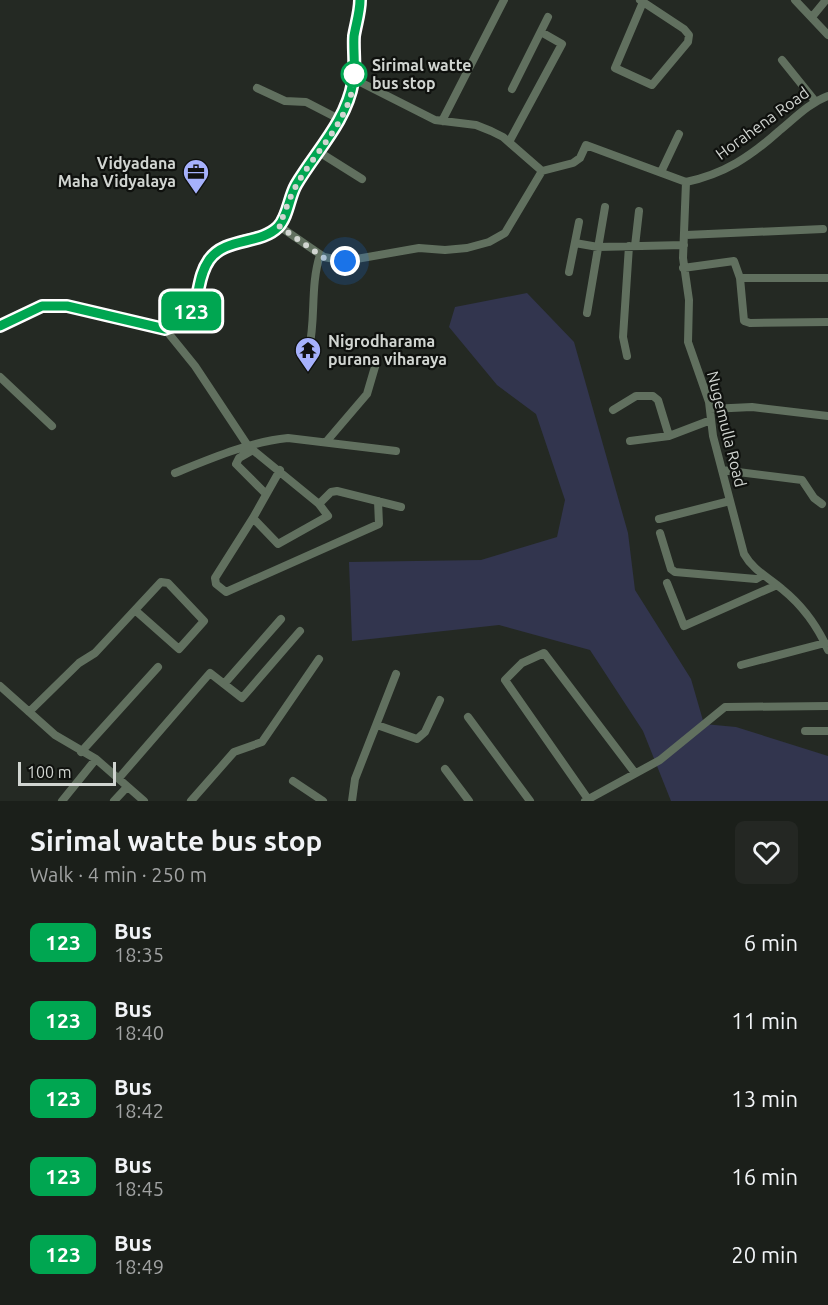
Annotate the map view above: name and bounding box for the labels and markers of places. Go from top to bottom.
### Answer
place label: Sirimal watte bus stop [372,56,472,92]
marker: Sirimal watte bus stop [341,61,367,87]
place label: Vidyadana Maha Vidyalaya [58,154,176,190]
office icon: Vidyadana Maha Vidyalaya [181,157,211,195]
place label: Nigrodharama purana viharaya [328,332,447,368]
temple icon: Nigrodharama purana viharaya [293,335,323,373]

